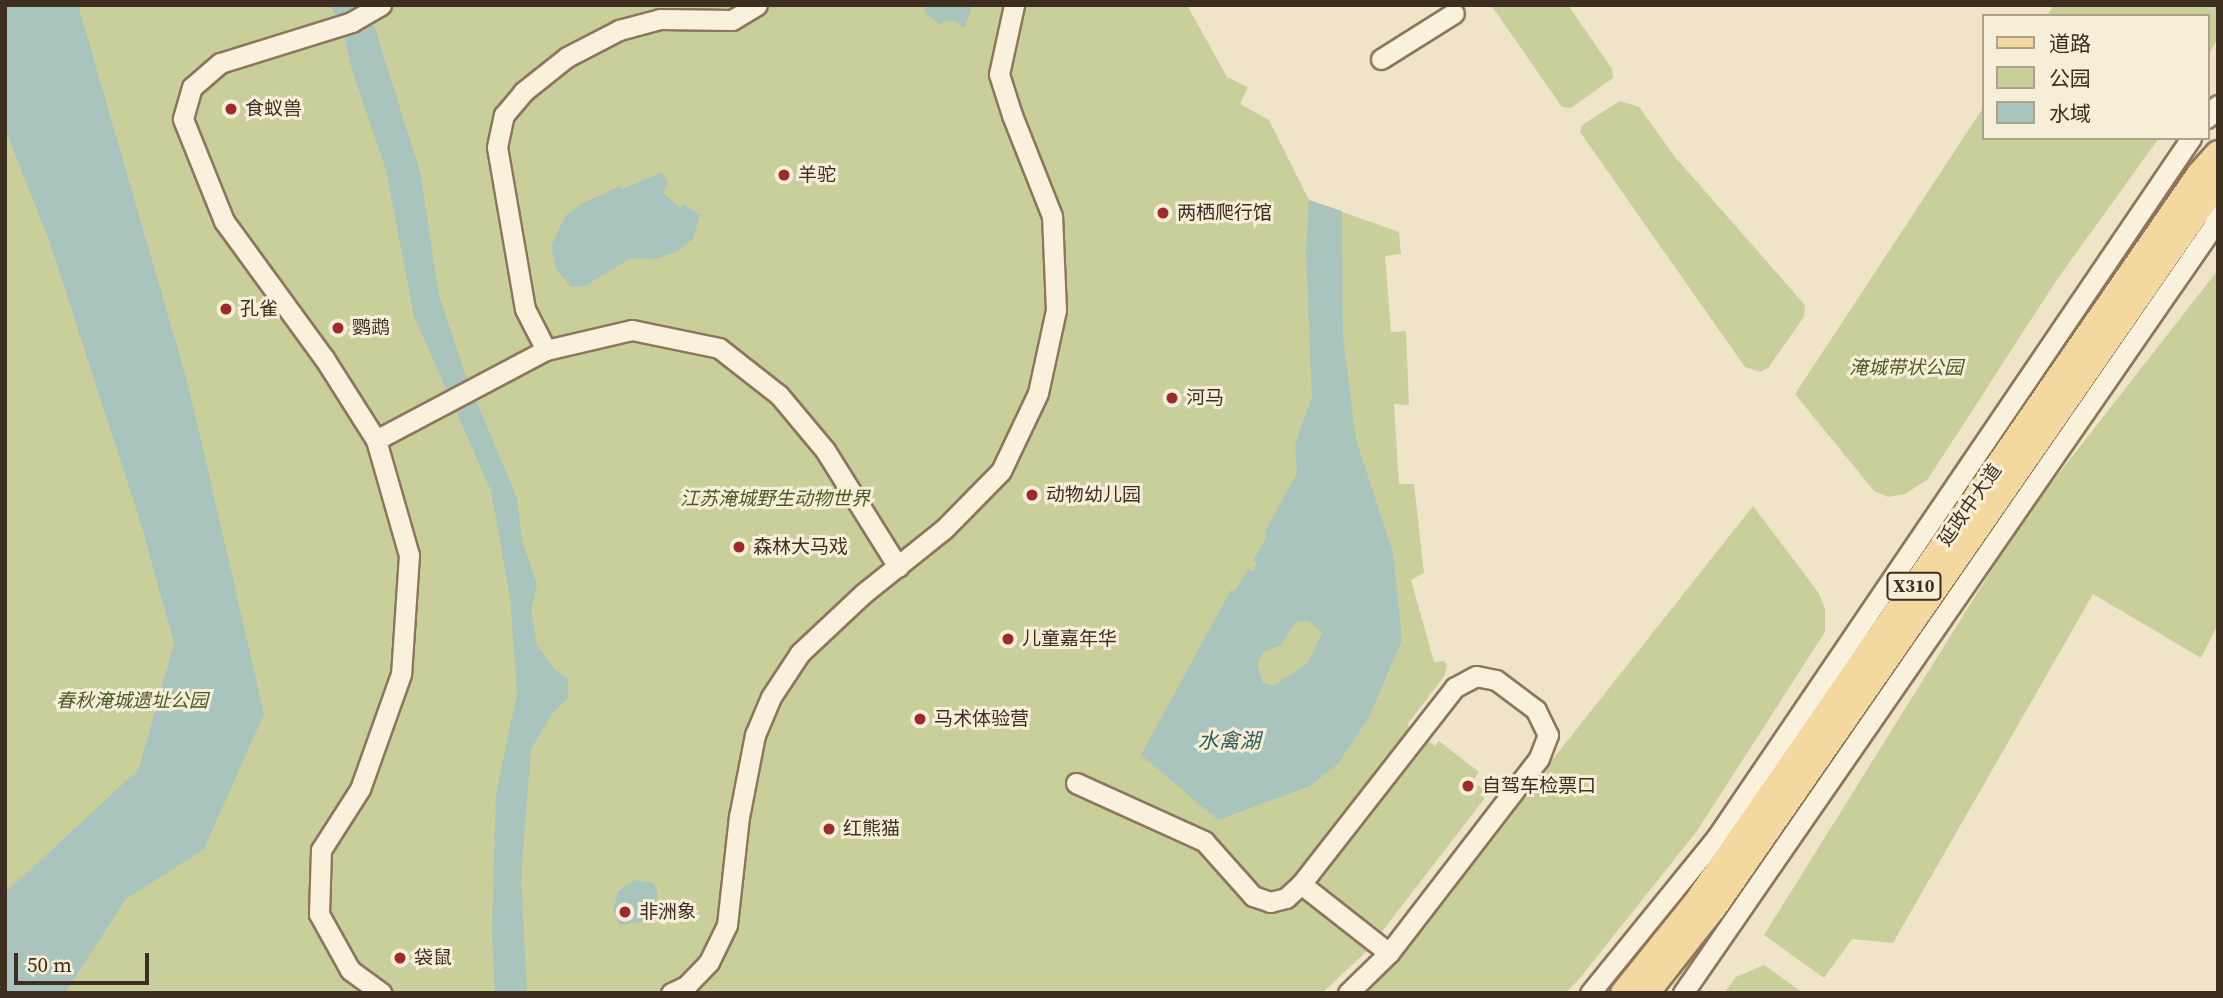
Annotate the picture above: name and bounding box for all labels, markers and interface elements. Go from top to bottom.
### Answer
legend [1982,14,2209,140]
text: 道路 [2049,29,2091,58]
text: 公园 [2049,64,2091,93]
place label: 食蚁兽 [245,98,302,120]
text: 水域 [2049,99,2091,128]
marker: 食蚁兽 [223,101,239,117]
place label: 羊驼 [798,164,836,186]
marker: 羊驼 [776,167,792,183]
place label: 两栖爬行馆 [1177,202,1272,224]
marker: 两栖爬行馆 [1155,205,1171,221]
place label: 孔雀 [240,298,278,320]
marker: 孔雀 [218,301,234,317]
place label: 鹦鹉 [352,317,390,339]
marker: 鹦鹉 [330,320,346,336]
park label: 淹城带状公园 [1849,357,1963,379]
place label: 河马 [1186,387,1224,409]
marker: 河马 [1164,390,1180,406]
street label: 延政中大道 [1933,460,2007,550]
place label: 动物幼儿园 [1046,484,1141,506]
marker: 动物幼儿园 [1024,487,1040,503]
park label: 江苏淹城野生动物世界 [680,488,870,510]
place label: 森林大马戏 [753,536,848,558]
marker: 森林大马戏 [731,539,747,555]
road number: X310 [1886,572,1942,600]
place label: 儿童嘉年华 [1022,628,1117,650]
marker: 儿童嘉年华 [1000,631,1016,647]
park label: 春秋淹城遗址公园 [56,690,208,712]
place label: 马术体验营 [934,708,1029,730]
marker: 马术体验营 [912,711,928,727]
water label: 水禽湖 [1198,728,1260,754]
place label: 自驾车检票口 [1482,775,1596,797]
marker: 自驾车检票口 [1460,778,1476,794]
place label: 红熊猫 [843,818,900,840]
marker: 红熊猫 [821,821,837,837]
place label: 非洲象 [639,901,696,923]
marker: 非洲象 [617,904,633,920]
scale bar [18,939,152,983]
place label: 袋鼠 [414,947,452,969]
text: 50 m [27,950,72,979]
marker: 袋鼠 [392,950,408,966]

